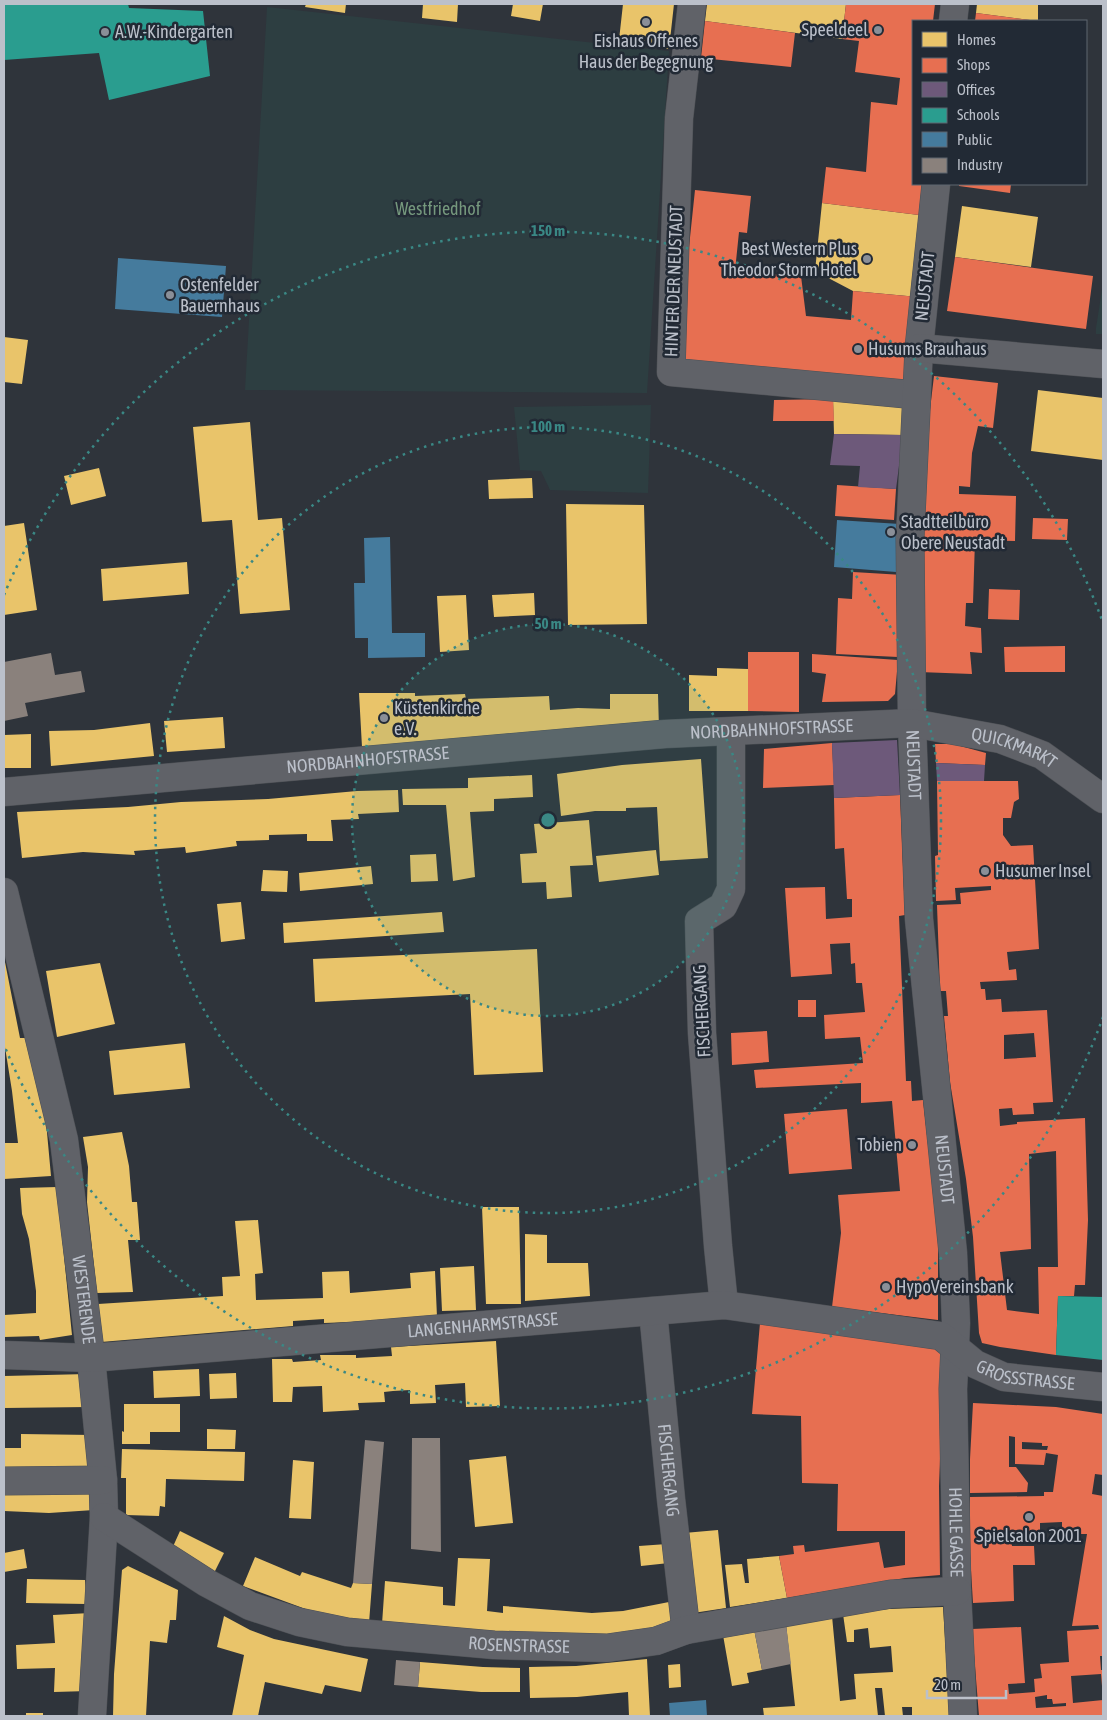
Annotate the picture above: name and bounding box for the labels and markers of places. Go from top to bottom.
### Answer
marker: Eishaus Offenes Haus der Begegnung [640,16,652,28]
place label: Speeldeel [802,19,868,40]
place label: A.W.-Kindergarten [115,21,233,42]
marker: Speeldeel [872,24,884,36]
marker: A.W.-Kindergarten [99,26,111,38]
place label: Eishaus Offenes Haus der Begegnung [579,30,714,72]
place label: Best Western Plus Theodor Storm Hotel [721,238,857,280]
marker: Best Western Plus Theodor Storm Hotel [861,253,873,265]
place label: Ostenfelder Bauernhaus [180,274,260,316]
marker: Ostenfelder Bauernhaus [164,289,176,301]
place label: Husums Brauhaus [868,338,987,359]
marker: Husums Brauhaus [852,343,864,355]
place label: Stadtteilbüro Obere Neustadt [901,511,1005,553]
marker: Stadtteilbüro Obere Neustadt [885,526,897,538]
place label: Küstenkirche e.V. [394,697,480,739]
marker: Küstenkirche e.V. [378,712,390,724]
centre of rings [539,811,557,829]
place label: Husumer Insel [995,860,1091,881]
marker: Husumer Insel [979,865,991,877]
place label: Tobien [857,1134,902,1155]
marker: Tobien [906,1139,918,1151]
place label: HypoVereinsbank [896,1276,1014,1297]
marker: HypoVereinsbank [880,1281,892,1293]
marker: Spielsalon 2001 [1023,1511,1035,1523]
place label: Spielsalon 2001 [976,1525,1082,1546]

